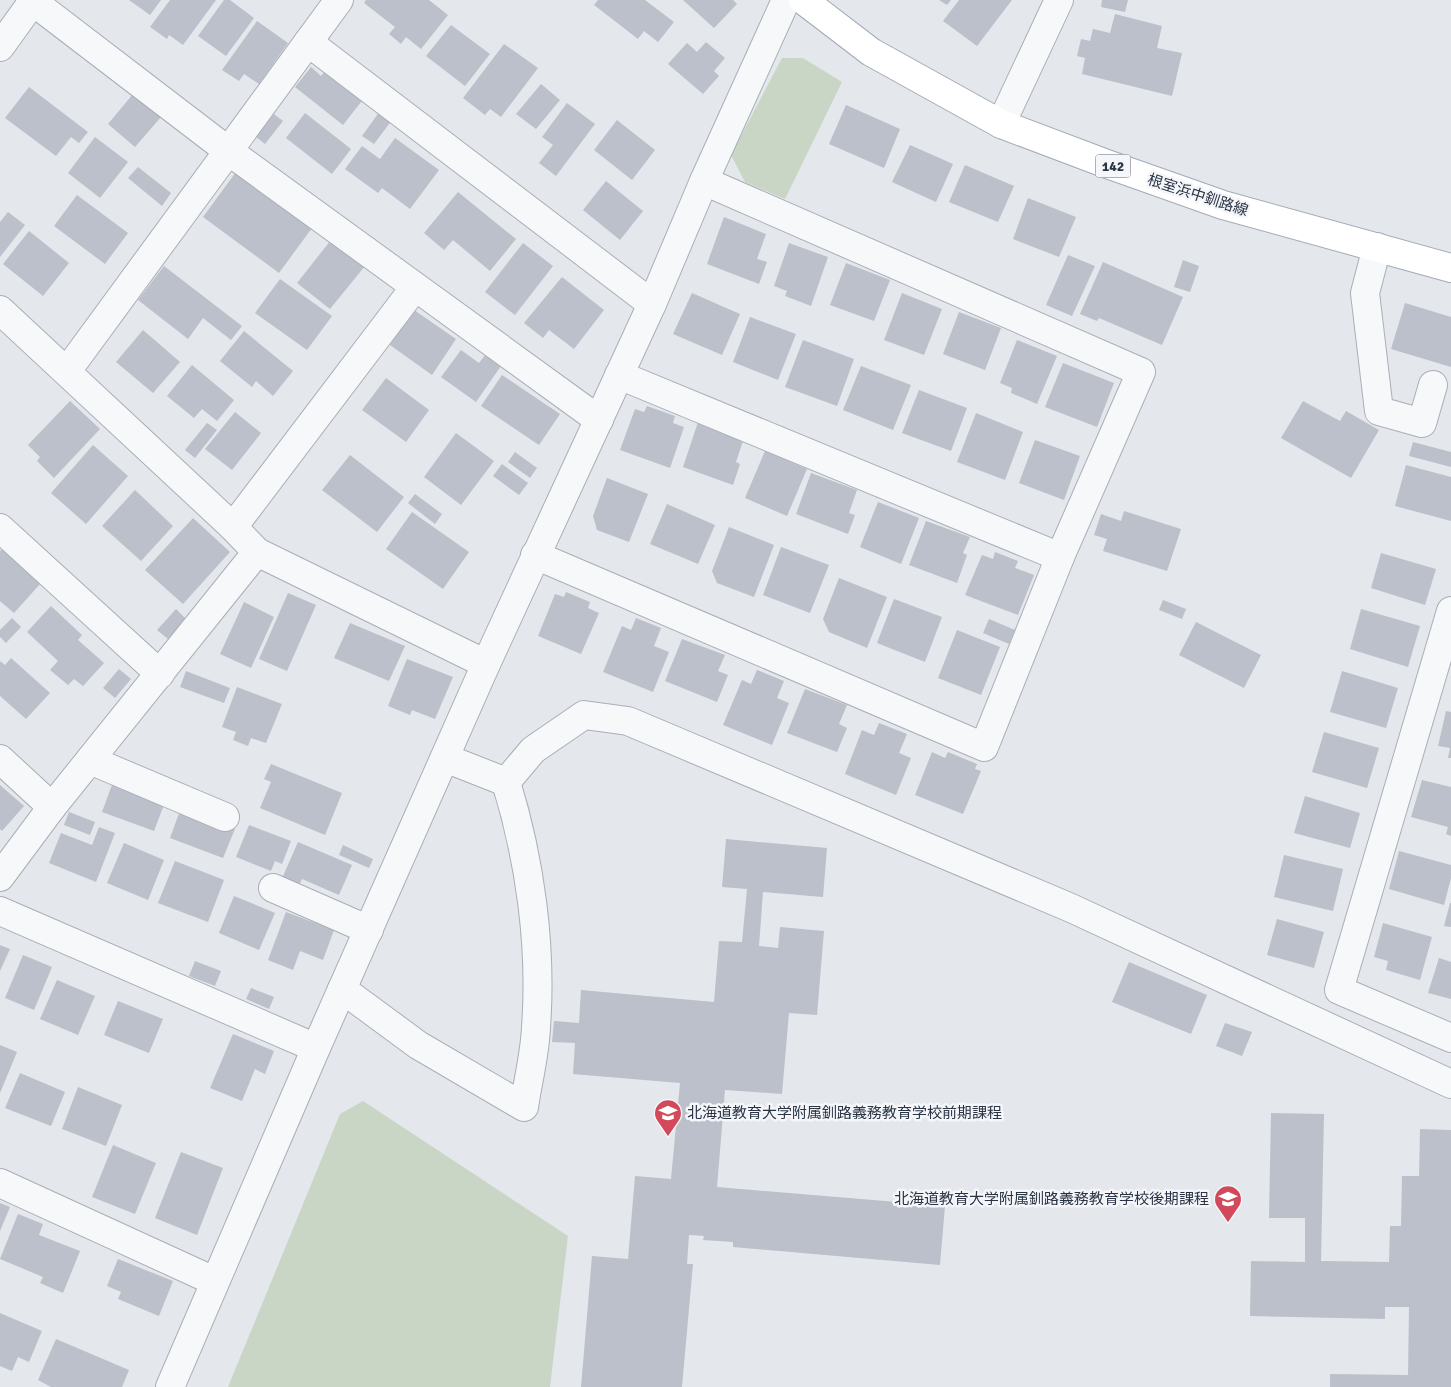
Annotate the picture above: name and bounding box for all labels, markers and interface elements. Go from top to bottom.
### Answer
road number: 142 [1096,154,1130,178]
street label: 根室浜中釧路線 [1145,170,1251,220]
school or university icon: 北海道教育大学附属釧路義務教育学校前期課程 [653,1098,683,1137]
place label: 北海道教育大学附属釧路義務教育学校前期課程 [687,1104,1002,1122]
school or university icon: 北海道教育大学附属釧路義務教育学校後期課程 [1213,1184,1243,1223]
place label: 北海道教育大学附属釧路義務教育学校後期課程 [894,1190,1209,1208]

